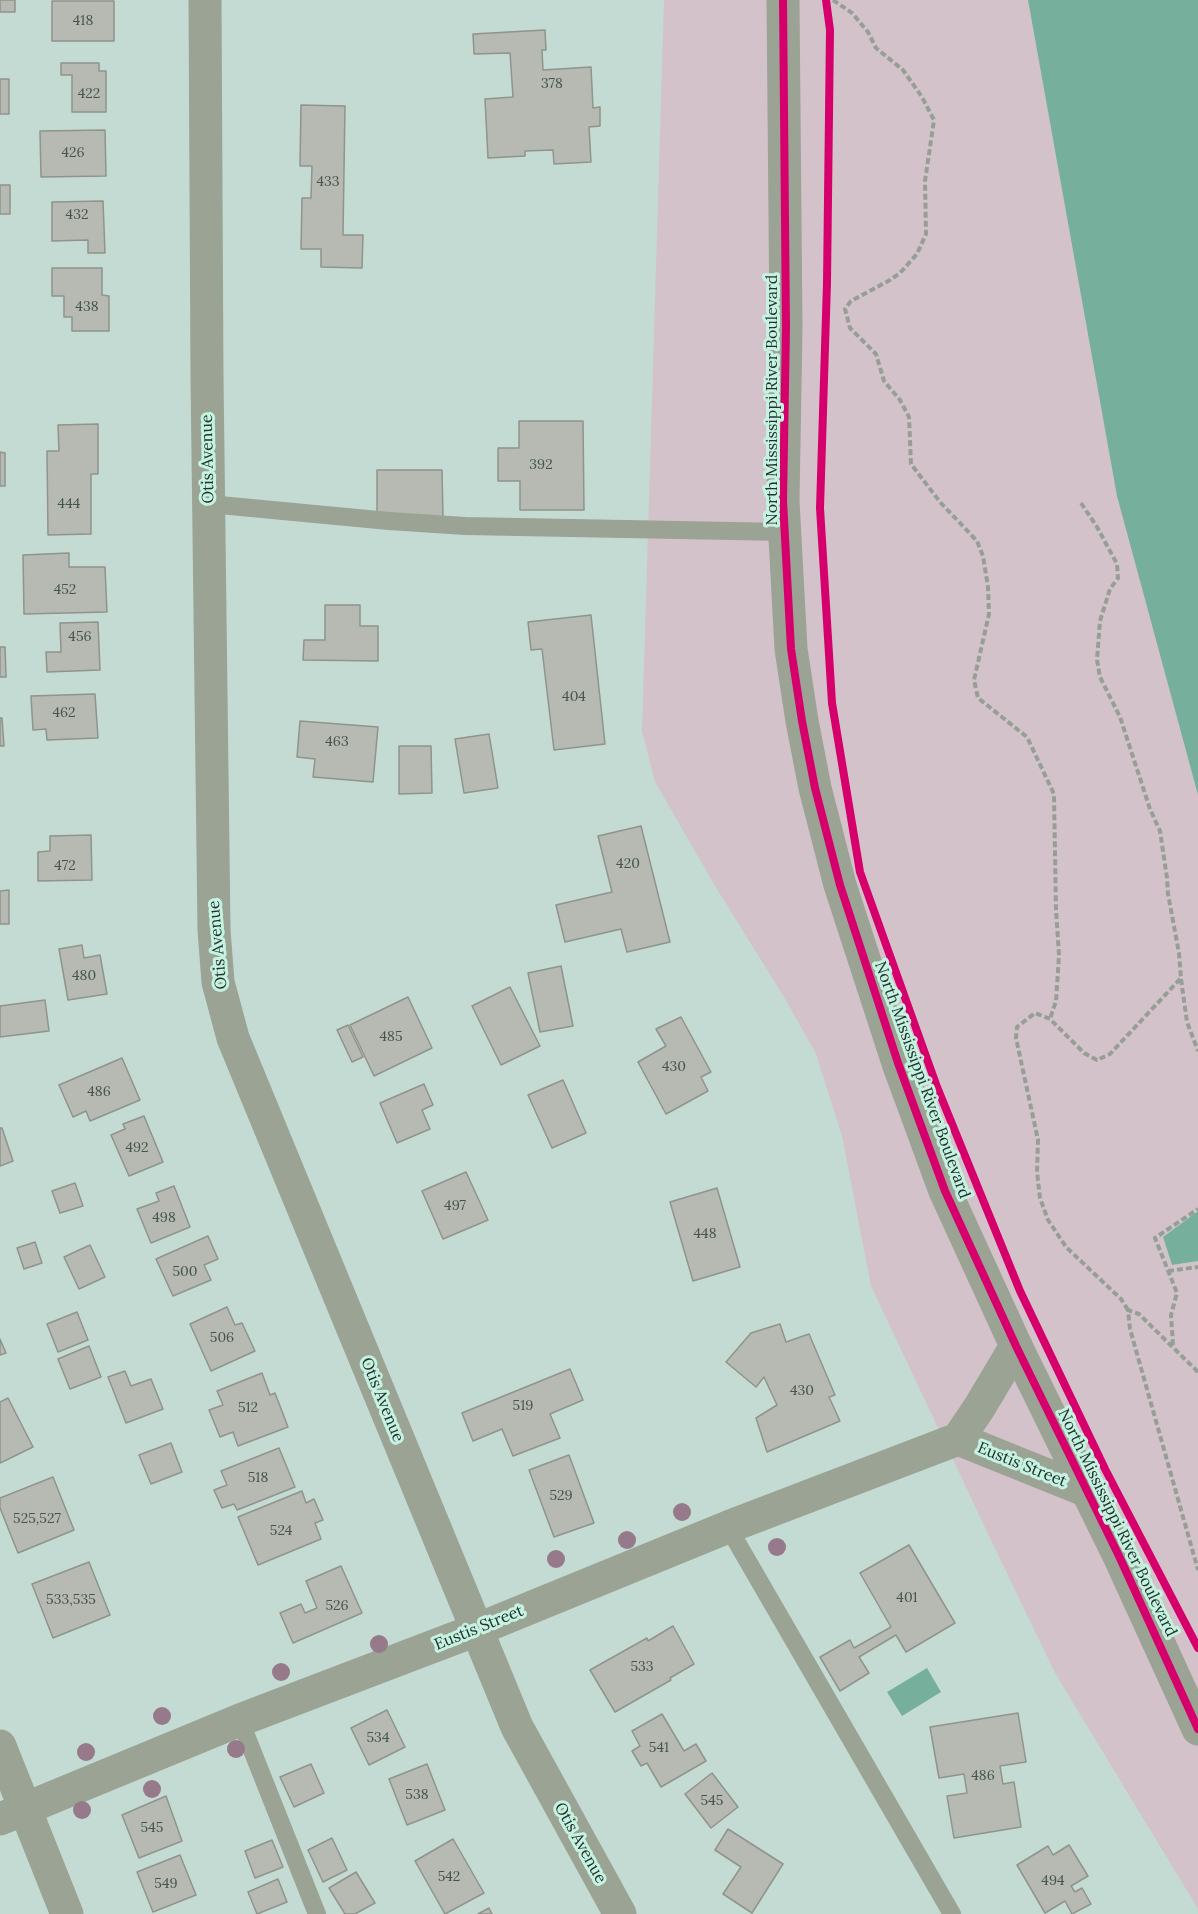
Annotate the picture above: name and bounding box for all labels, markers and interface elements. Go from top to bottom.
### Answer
house number: 418 [73,13,93,29]
house number: 378 [541,76,563,92]
house number: 422 [78,86,100,102]
house number: 426 [61,145,85,161]
house number: 433 [316,174,340,190]
house number: 432 [66,207,88,223]
street label: North Mississippi River Boulevard [762,275,782,525]
house number: 438 [75,299,99,315]
street label: Otis Avenue [198,414,218,504]
house number: 392 [529,457,553,473]
house number: 444 [58,496,80,512]
house number: 452 [54,582,76,598]
house number: 456 [68,629,92,645]
house number: 404 [562,689,586,705]
house number: 462 [52,705,76,721]
house number: 463 [325,734,349,750]
house number: 420 [616,856,640,872]
house number: 472 [54,858,76,874]
street label: Otis Avenue [205,900,231,990]
street label: North Mississippi River Boulevard [870,959,974,1201]
house number: 480 [72,968,96,984]
house number: 485 [379,1029,403,1045]
house number: 430 [662,1059,686,1075]
house number: 486 [87,1084,111,1100]
house number: 492 [125,1140,149,1156]
house number: 497 [444,1198,466,1214]
house number: 498 [152,1210,176,1226]
house number: 448 [693,1226,717,1242]
house number: 500 [172,1264,198,1280]
house number: 506 [210,1330,234,1346]
street label: Otis Avenue [356,1355,408,1445]
house number: 430 [790,1383,814,1399]
house number: 519 [513,1398,533,1414]
house number: 512 [238,1400,258,1416]
street label: North Mississippi River Boulevard [1053,1406,1181,1640]
street label: Eustis Street [975,1438,1069,1492]
house number: 518 [248,1470,268,1486]
house number: 529 [549,1488,573,1504]
house number: 525,527 [13,1511,61,1527]
house number: 524 [270,1523,292,1539]
house number: 401 [896,1590,918,1606]
house number: 533,535 [46,1592,96,1608]
house number: 526 [325,1598,349,1614]
street label: Eustis Street [432,1601,526,1655]
house number: 533 [630,1659,654,1675]
house number: 534 [366,1730,390,1746]
house number: 541 [649,1740,669,1756]
house number: 486 [971,1768,995,1784]
house number: 538 [405,1787,429,1803]
house number: 545 [701,1793,723,1809]
street label: Otis Avenue [550,1799,610,1887]
house number: 545 [141,1820,163,1836]
house number: 542 [438,1869,460,1885]
house number: 494 [1041,1873,1065,1889]
house number: 549 [154,1876,178,1892]

